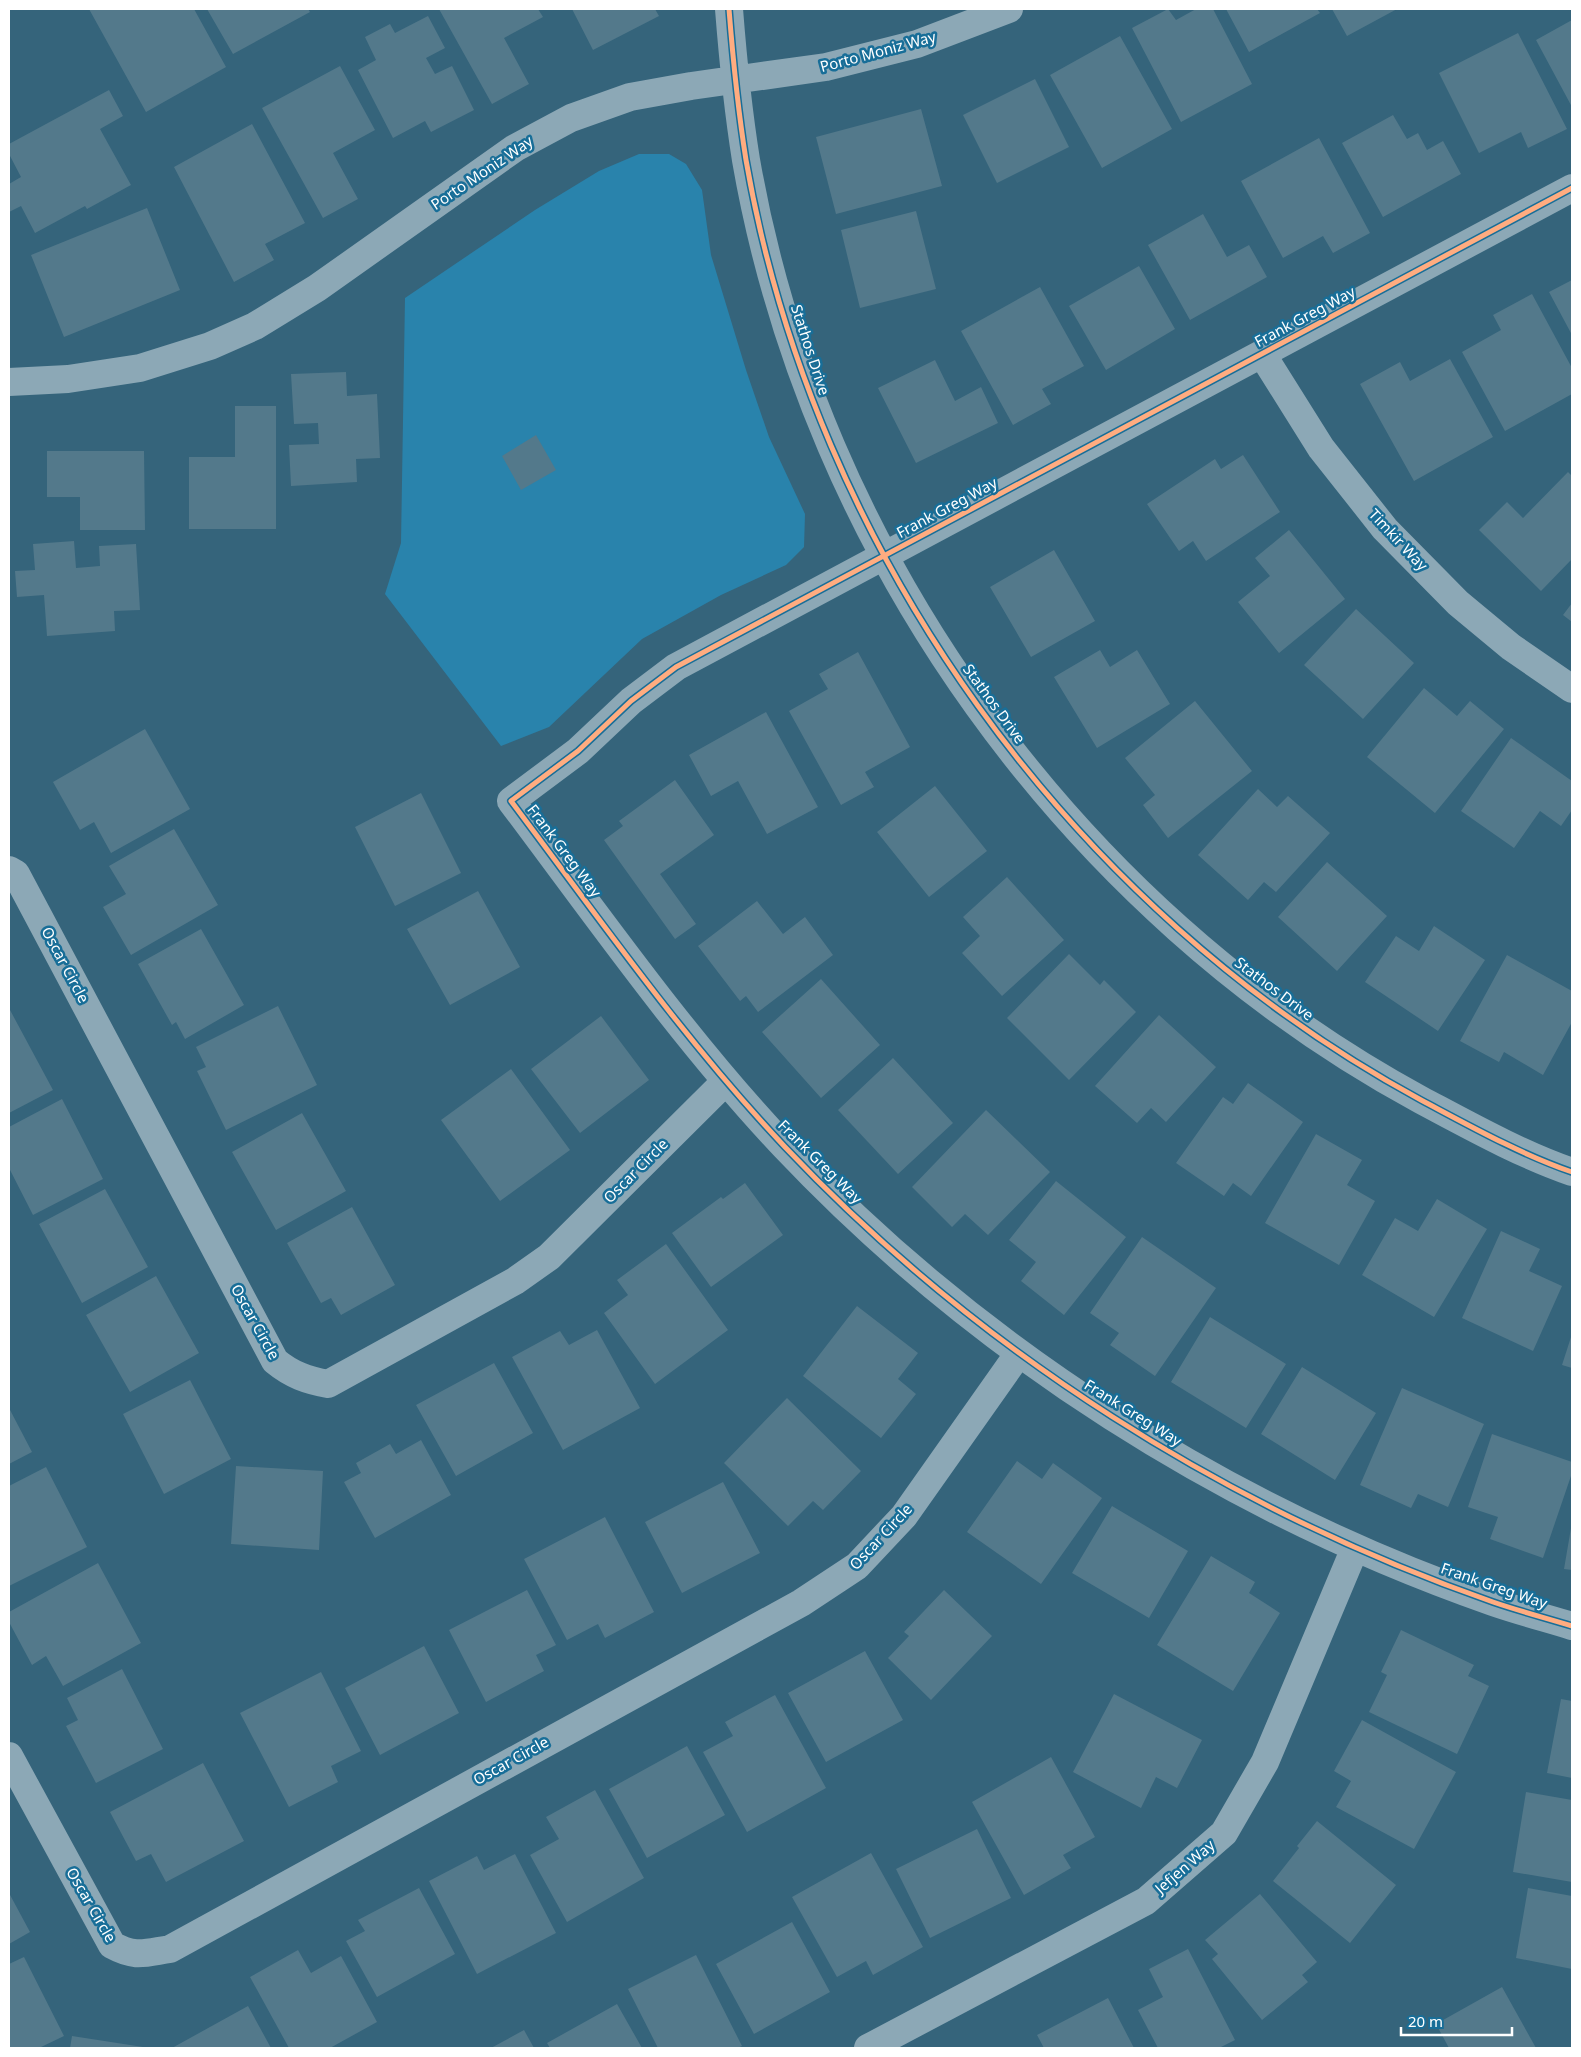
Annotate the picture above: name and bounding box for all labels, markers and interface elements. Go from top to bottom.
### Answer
street label: Porto Moniz Way [818,26,938,76]
street label: Porto Moniz Way [426,130,537,214]
street label: Frank Greg Way [1251,281,1359,351]
street label: Stathos Drive [787,302,835,397]
street label: Frank Greg Way [893,472,1001,542]
street label: Timkir Way [1365,504,1433,575]
street label: Stathos Drive [959,660,1031,747]
street label: Frank Greg Way [523,800,607,901]
street label: Oscar Circle [37,923,94,1006]
street label: Stathos Drive [1231,952,1318,1024]
street label: Frank Greg Way [774,1115,867,1208]
street label: Oscar Circle [599,1134,672,1207]
street label: Oscar Circle [227,1280,285,1363]
street label: Frank Greg Way [1081,1374,1186,1450]
street label: Oscar Circle [845,1499,916,1574]
street label: Frank Greg Way [1438,1557,1551,1613]
street label: Oscar Circle [469,1731,552,1789]
street label: Jefjen Way [1149,1835,1219,1899]
street label: Oscar Circle [62,1863,121,1946]
scale bar [1401,2004,1512,2036]
text: 20 m [1408,2011,1443,2031]

